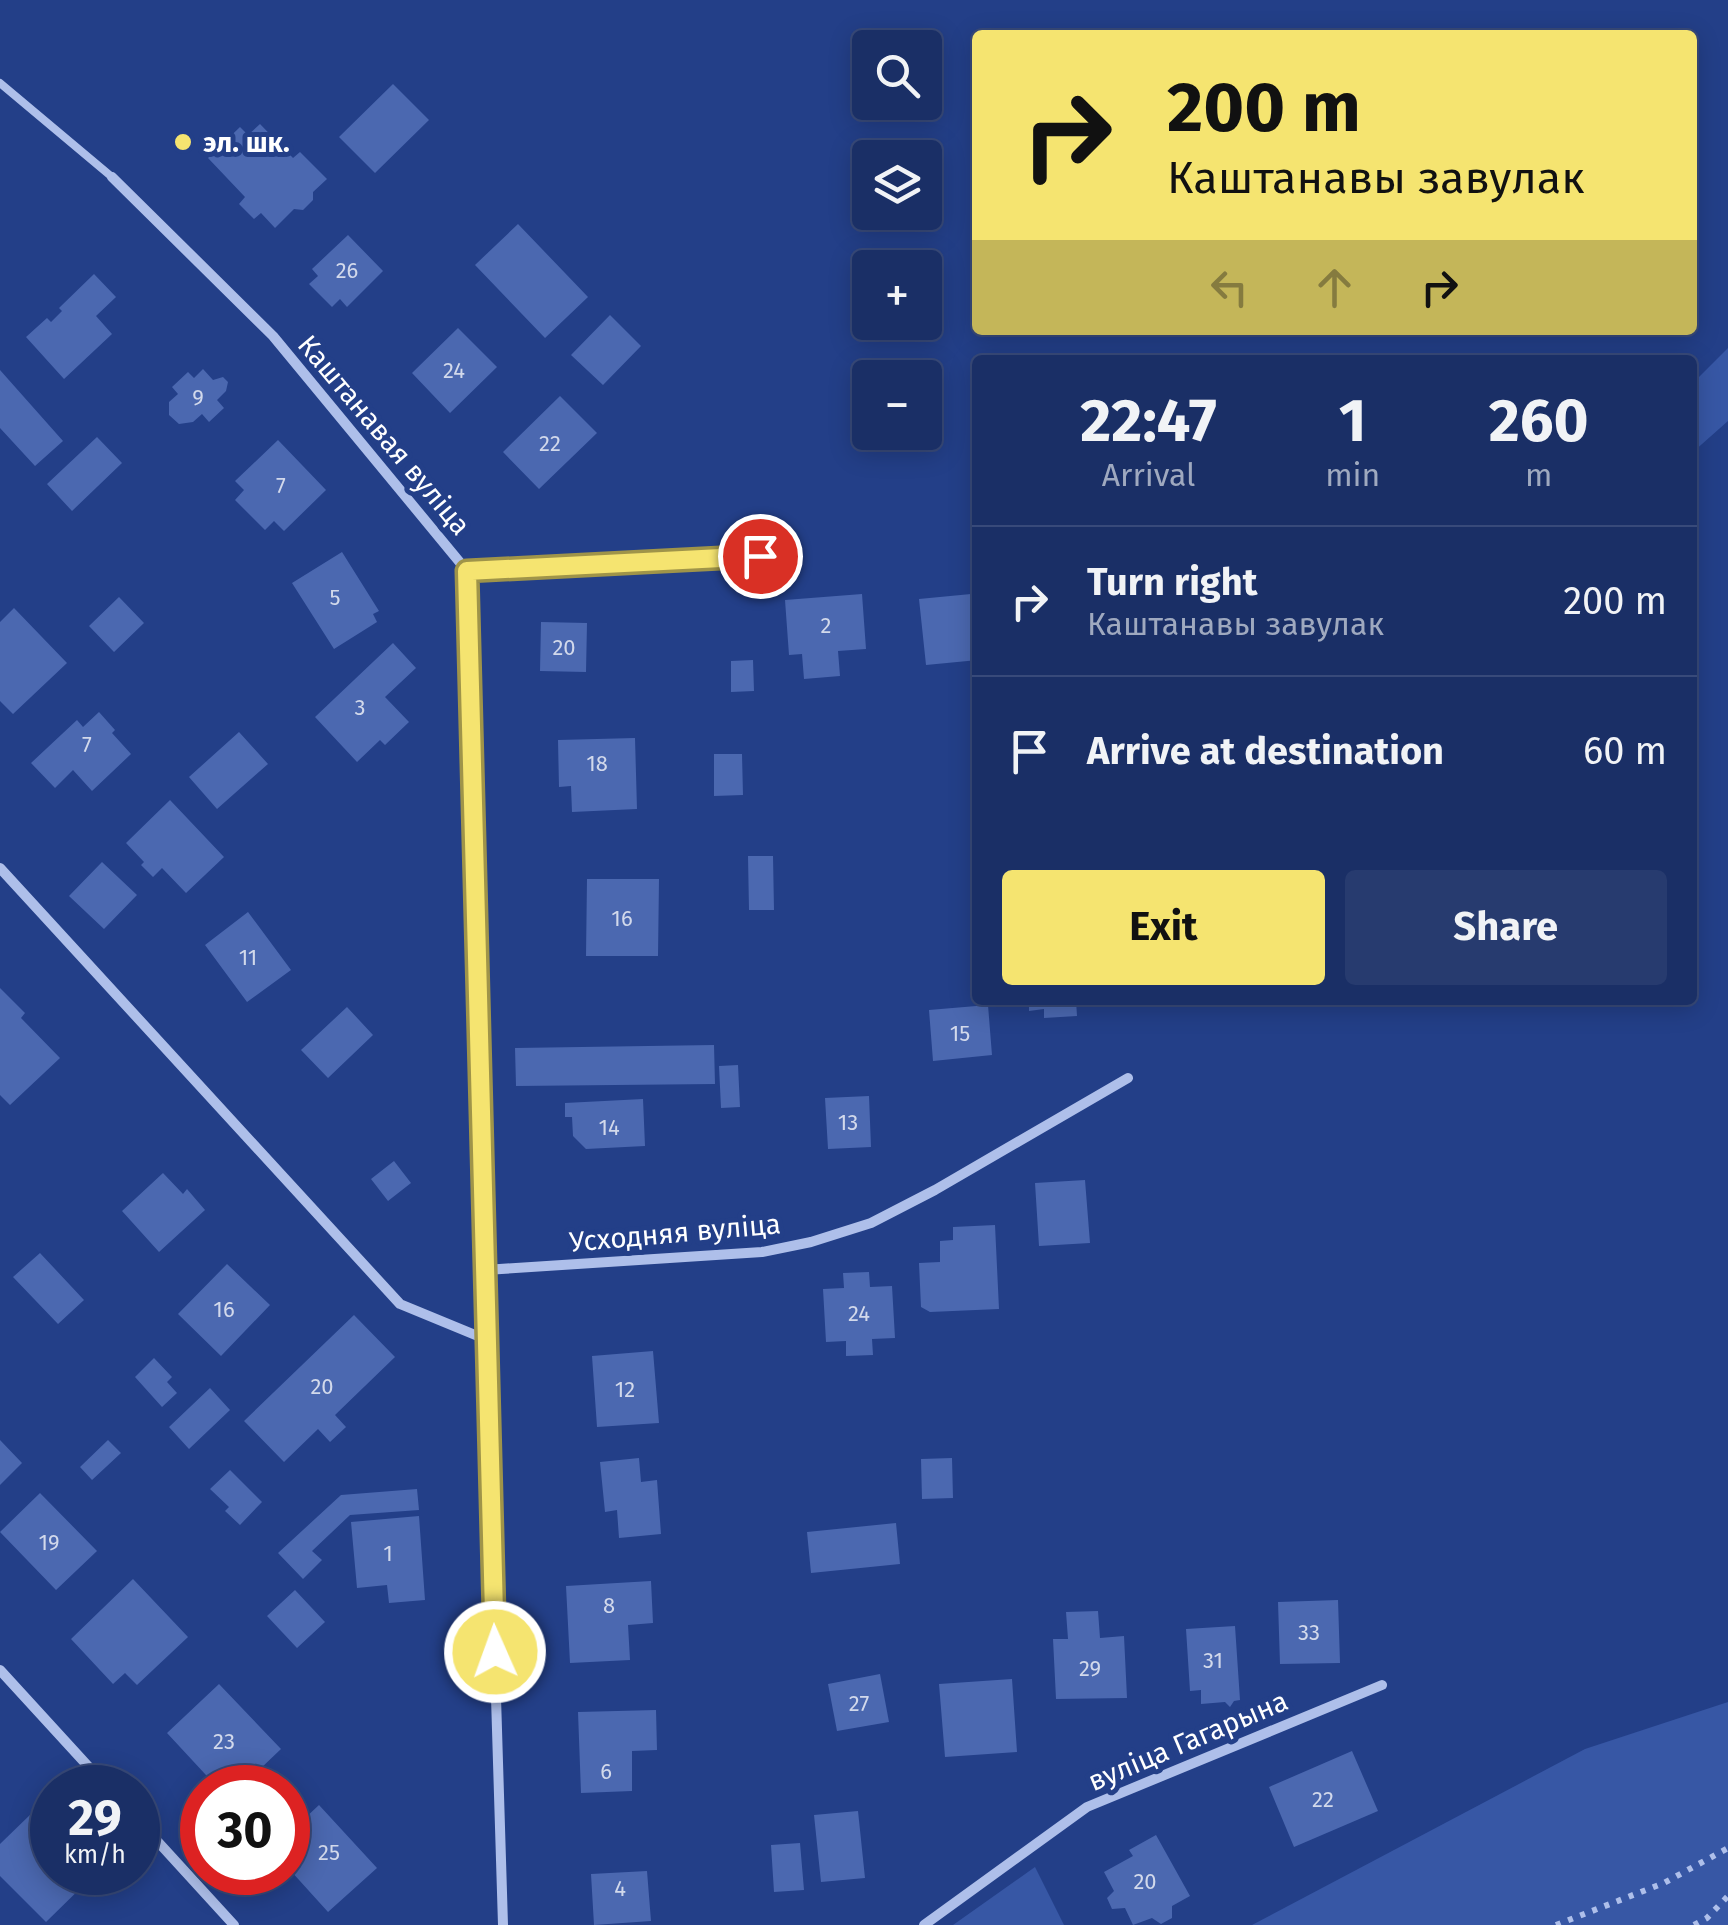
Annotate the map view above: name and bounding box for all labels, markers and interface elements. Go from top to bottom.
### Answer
map controls [852,30,942,450]
button: search [852,30,942,120]
text: 200 m [1167,66,1361,150]
icon: right [1002,70,1132,200]
place label: эл. шк. [203,126,290,159]
marker: эл. шк. [172,131,194,153]
button: layers [852,140,942,230]
text: Каштанавы завулак [1167,151,1585,205]
button: + [852,250,942,340]
house number: 26 [336,257,358,284]
icon: left [1202,260,1257,315]
icon: ahead [1307,260,1362,315]
icon: right [1412,260,1467,315]
street label: Каштанавая вуліца [291,328,477,542]
house number: 24 [443,357,465,384]
button: − [852,360,942,450]
house number: 9 [192,384,204,411]
text: 22:47 [1080,385,1217,457]
text: 1 [1339,385,1367,457]
text: 260 [1489,385,1589,457]
house number: 22 [539,430,561,457]
text: Arrival [1102,456,1195,494]
text: min [1325,456,1380,494]
text: m [1525,456,1552,494]
house number: 7 [276,472,286,499]
pin [718,514,803,599]
icon: arrive [733,529,788,584]
text: Turn right [1087,559,1257,605]
icon: right [1002,574,1057,629]
text: 200 m [1563,578,1667,624]
house number: 5 [329,584,341,611]
text: Каштанавы завулак [1087,605,1384,643]
house number: 2 [821,612,831,639]
house number: 20 [552,634,576,661]
house number: 3 [355,694,365,721]
icon: arrive [1002,724,1057,779]
text: Arrive at destination [1087,728,1444,774]
text: 60 m [1583,728,1667,774]
house number: 7 [82,731,92,758]
house number: 18 [586,750,608,777]
button: Exit [1002,870,1325,985]
button: Share [1345,870,1667,985]
house number: 16 [611,905,633,932]
house number: 11 [239,944,257,971]
house number: 15 [950,1020,970,1047]
house number: 13 [838,1109,858,1136]
house number: 14 [598,1114,620,1141]
street label: Усходняя вуліца [568,1207,782,1259]
house number: 16 [213,1296,235,1323]
house number: 24 [848,1300,870,1327]
house number: 20 [310,1373,334,1400]
house number: 12 [615,1376,635,1403]
house number: 19 [38,1529,60,1556]
house number: 1 [383,1540,393,1567]
house number: 8 [603,1592,615,1619]
position arrow [443,1600,547,1704]
house number: 33 [1298,1619,1320,1646]
house number: 31 [1203,1647,1223,1674]
house number: 29 [1079,1655,1101,1682]
street label: вуліца Гагарына [1083,1684,1293,1798]
house number: 27 [849,1690,869,1717]
house number: 23 [213,1728,235,1755]
house number: 6 [600,1758,612,1785]
speed limit sign: 30 [180,1765,310,1895]
house number: 22 [1312,1786,1334,1813]
text: 29 [68,1788,122,1848]
house number: 25 [318,1839,340,1866]
text: km/h [64,1840,126,1870]
house number: 20 [1133,1868,1157,1895]
house number: 4 [614,1875,626,1902]

